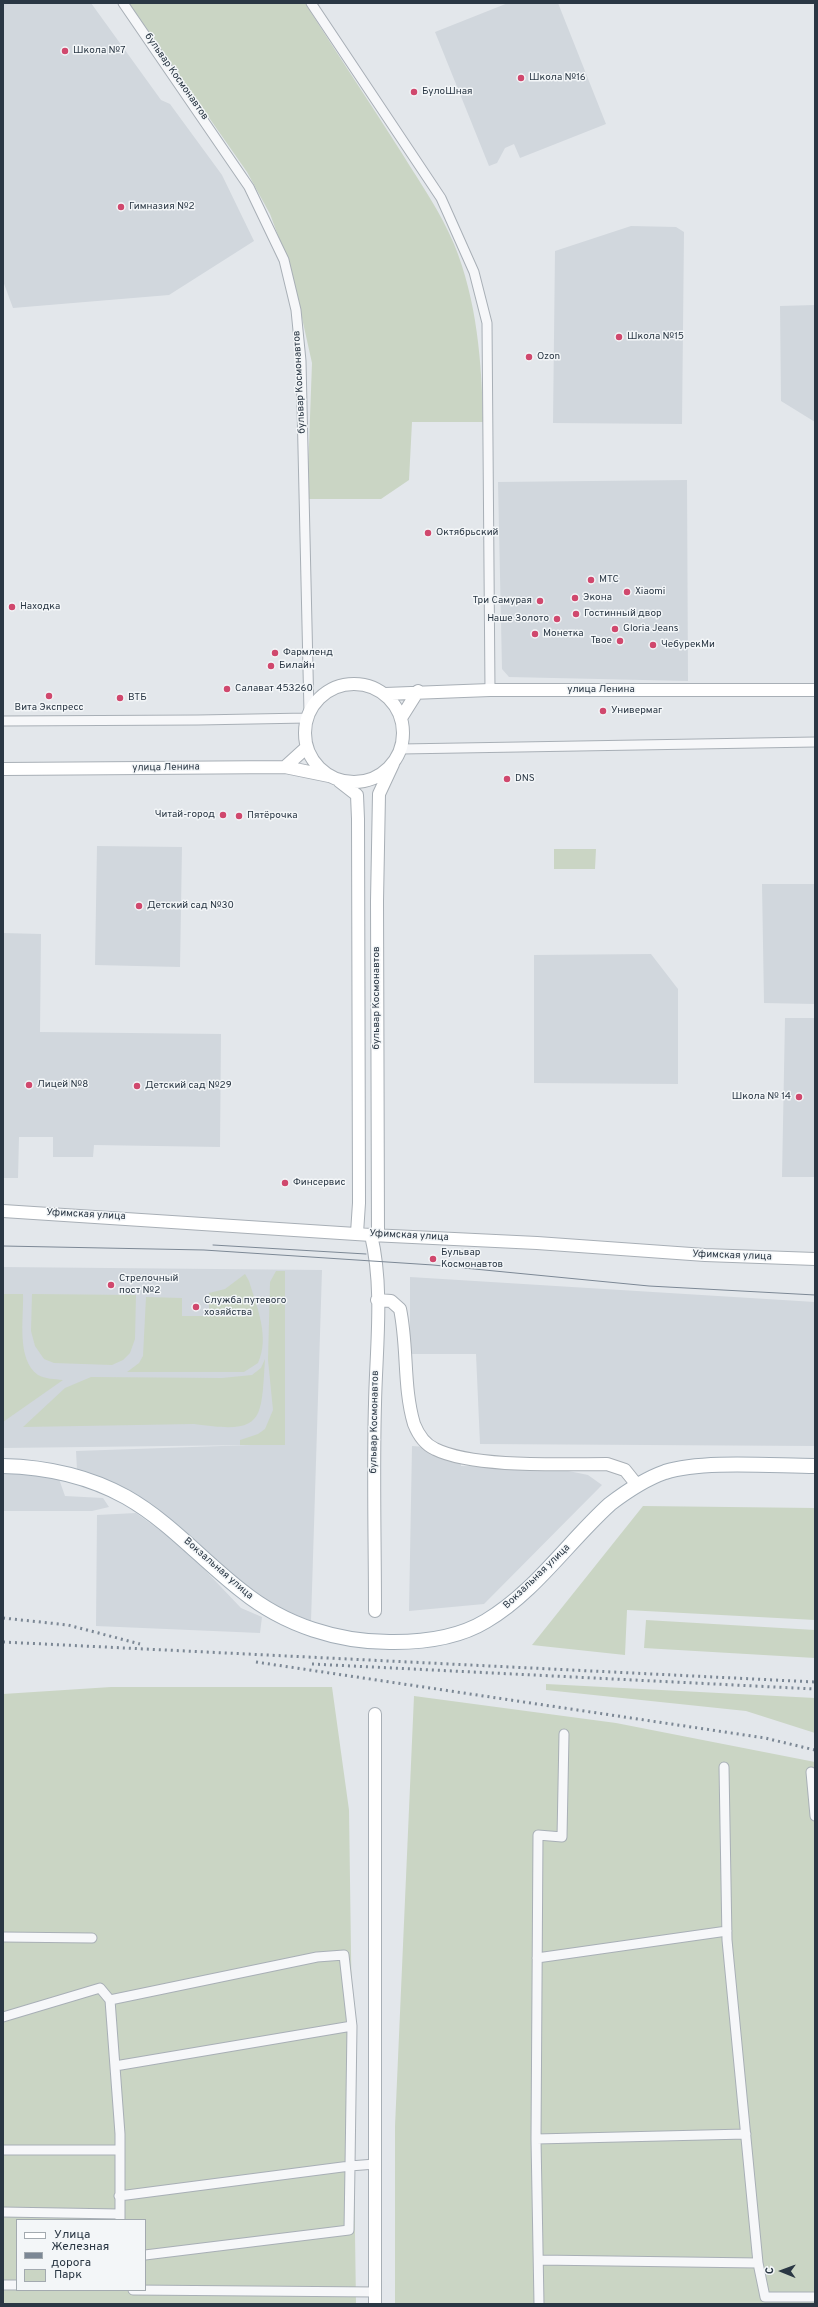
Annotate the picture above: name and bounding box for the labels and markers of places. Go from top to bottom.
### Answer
place label: Школа №7 [73,45,125,57]
marker: Школа №7 [60,46,70,56]
place label: Школа №16 [529,72,586,84]
marker: Школа №16 [516,73,526,83]
place label: БулоШная [422,86,473,98]
marker: БулоШная [409,87,419,97]
place label: Гимназия №2 [129,201,195,213]
marker: Гимназия №2 [116,202,126,212]
place label: Школа №15 [627,331,684,343]
marker: Школа №15 [614,332,624,342]
place label: Ozon [537,351,560,363]
marker: Ozon [524,352,534,362]
place label: Октябрьский [436,527,498,539]
marker: Октябрьский [423,528,433,538]
place label: МТС [599,574,619,586]
marker: МТС [586,575,596,585]
place label: Xiaomi [635,586,665,598]
marker: Xiaomi [622,587,632,597]
place label: Экона [583,592,612,604]
marker: Экона [570,593,580,603]
place label: Три Самурая [473,595,532,607]
marker: Три Самурая [535,596,545,606]
place label: Находка [20,601,60,613]
marker: Находка [7,602,17,612]
place label: Гостинный двор [584,608,662,620]
marker: Гостинный двор [571,609,581,619]
place label: Наше Золото [487,613,549,625]
marker: Наше Золото [552,614,562,624]
place label: Gloria Jeans [623,623,679,635]
marker: Gloria Jeans [610,624,620,634]
place label: Монетка [543,628,584,640]
marker: Монетка [530,629,540,639]
place label: Твое [590,635,612,647]
marker: Твое [615,636,625,646]
place label: ЧебурекМи [661,639,715,651]
marker: ЧебурекМи [648,640,658,650]
place label: Фармленд [283,647,333,659]
marker: Фармленд [270,648,280,658]
place label: Билайн [279,660,315,672]
marker: Билайн [266,661,276,671]
place label: Салават 453260 [235,683,313,695]
marker: Салават 453260 [222,684,232,694]
marker: Вита Экспресс [44,691,54,701]
place label: ВТБ [128,692,147,704]
marker: ВТБ [115,693,125,703]
place label: Вита Экспресс [15,702,83,714]
place label: Универмаг [611,705,662,717]
marker: Универмаг [598,706,608,716]
place label: DNS [515,773,535,785]
marker: DNS [502,774,512,784]
place label: Читай-город [155,809,215,821]
marker: Читай-город [218,810,228,820]
place label: Пятёрочка [247,810,298,822]
marker: Пятёрочка [234,811,244,821]
place label: Детский сад №30 [147,900,234,912]
marker: Детский сад №30 [134,901,144,911]
place label: Лицей №8 [37,1079,88,1091]
marker: Лицей №8 [24,1080,34,1090]
place label: Детский сад №29 [145,1080,232,1092]
marker: Детский сад №29 [132,1081,142,1091]
place label: Школа № 14 [732,1091,791,1103]
marker: Школа № 14 [794,1092,804,1102]
place label: Финсервис [293,1177,345,1189]
marker: Финсервис [280,1178,290,1188]
place label: Бульвар Космонавтов [441,1247,503,1270]
marker: Бульвар Космонавтов [428,1254,438,1264]
place label: Стрелочный пост №2 [119,1273,178,1296]
marker: Стрелочный пост №2 [106,1280,116,1290]
place label: Служба путевого хозяйства [204,1295,286,1318]
marker: Служба путевого хозяйства [191,1302,201,1312]

